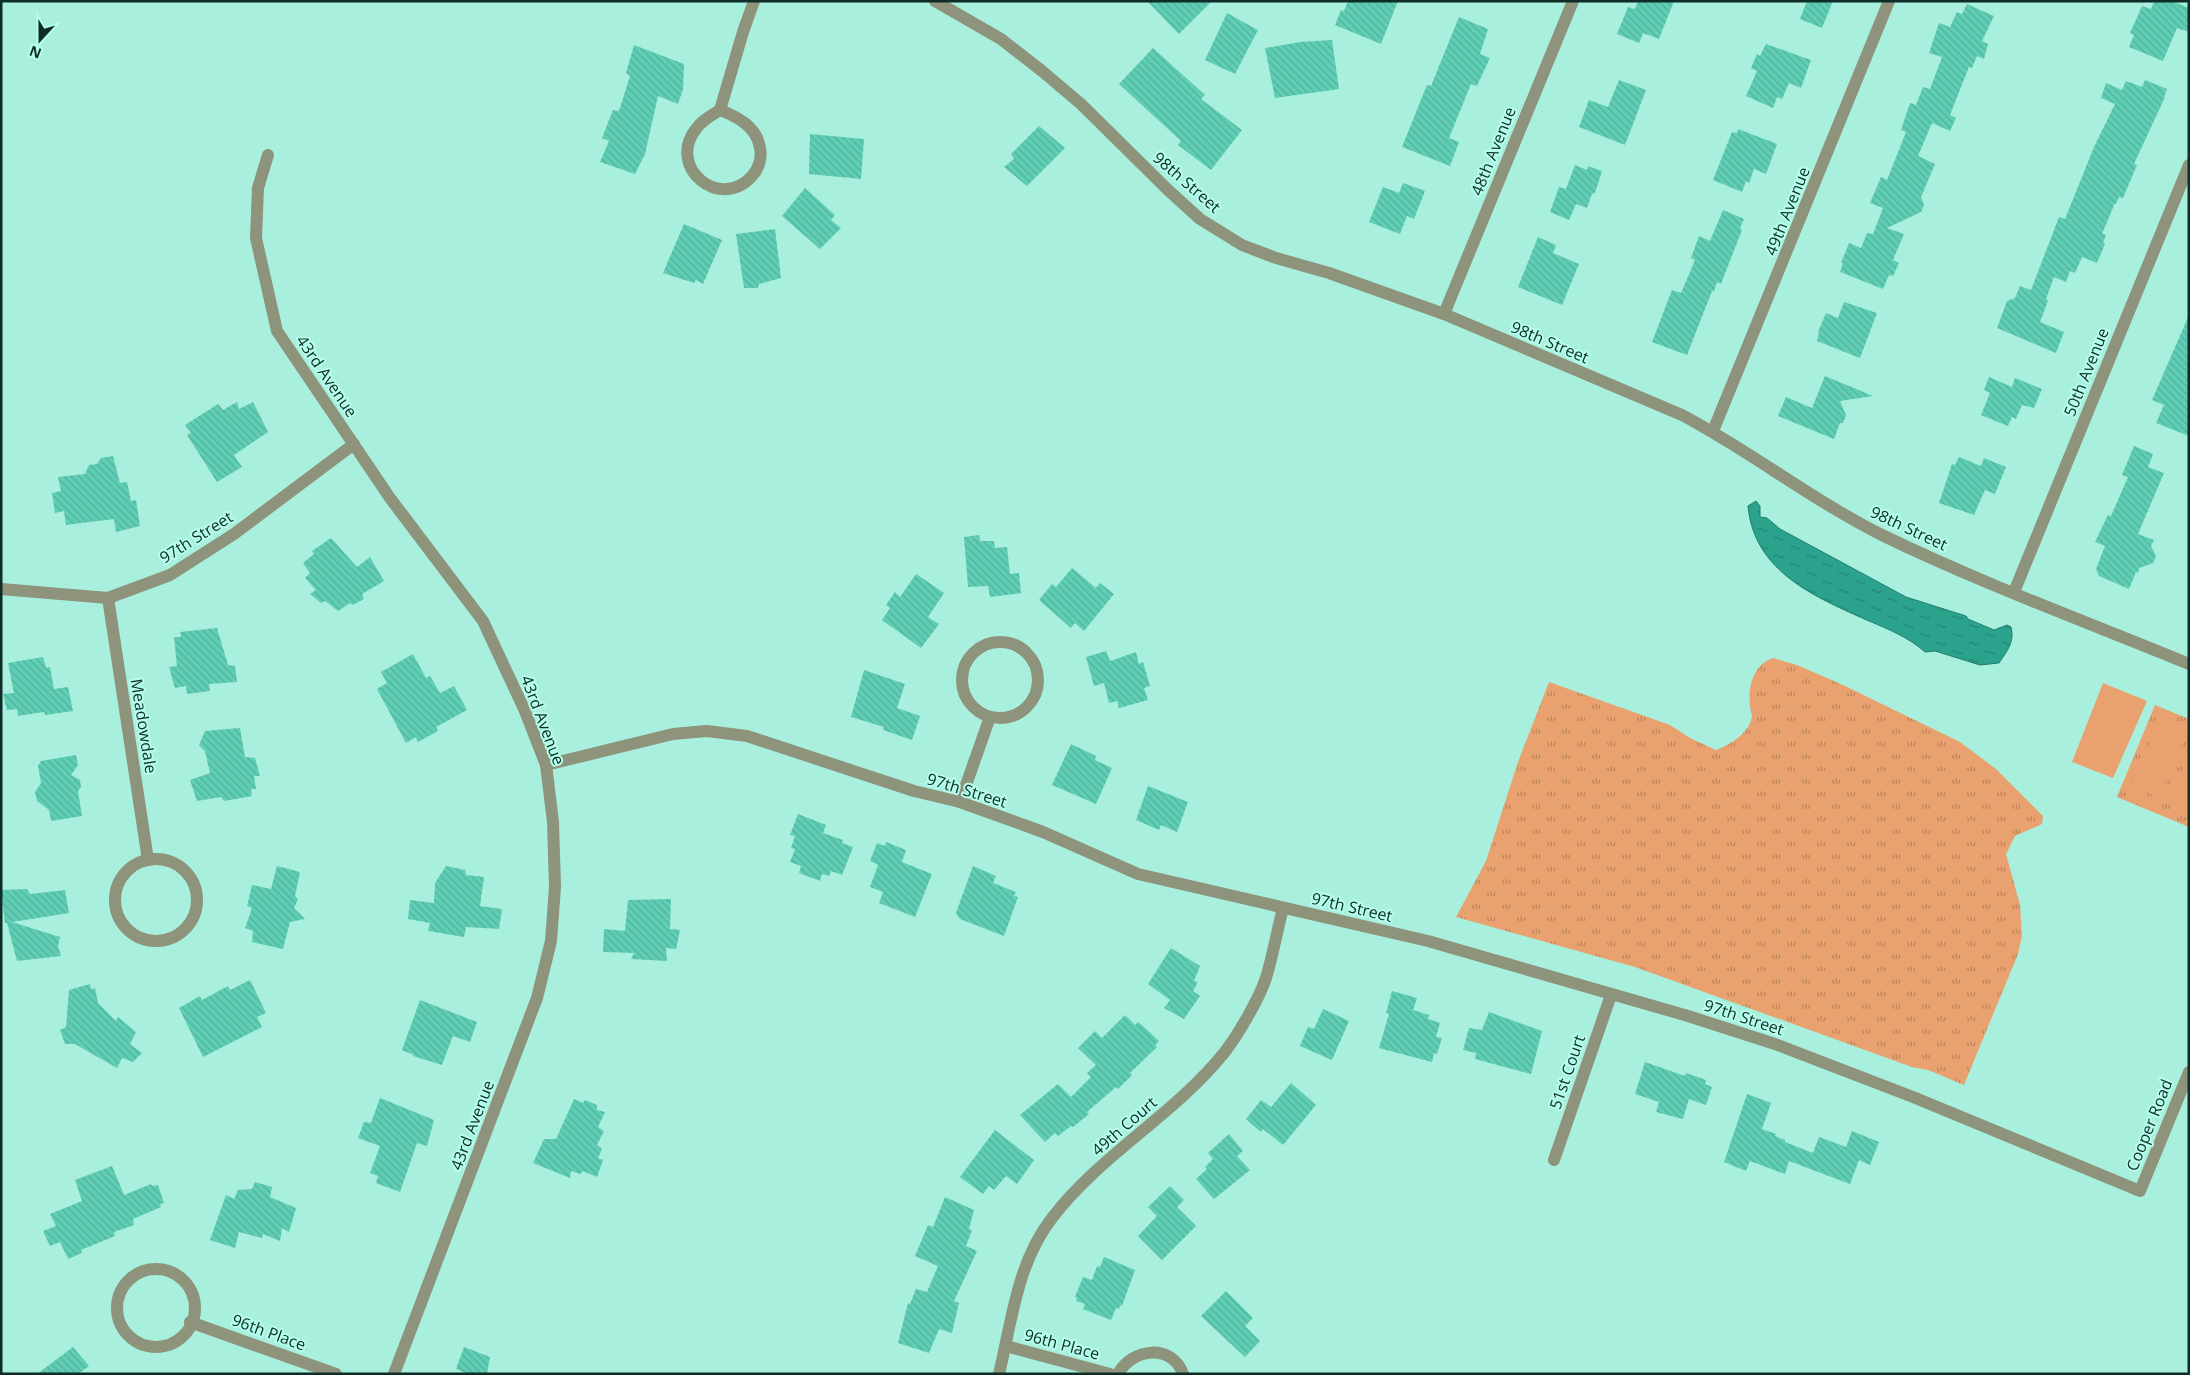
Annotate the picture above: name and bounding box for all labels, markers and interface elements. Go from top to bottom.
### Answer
north arrow [15,15,65,65]
text: N [26,42,44,64]
street label: 48th Avenue [1465,103,1521,199]
street label: 98th Street [1149,147,1226,218]
street label: 49th Avenue [1759,163,1815,259]
street label: 98th Street [1508,316,1593,368]
street label: 50th Avenue [2058,324,2114,420]
street label: 43rd Avenue [291,331,363,421]
street label: 98th Street [1867,501,1951,556]
street label: 97th Street [155,506,237,568]
street label: 43rd Avenue [516,672,570,768]
street label: Meadowdale [126,677,162,775]
street label: 97th Street [924,767,1010,813]
street label: 97th Street [1309,887,1395,927]
street label: 97th Street [1701,994,1787,1040]
street label: 51st Court [1544,1031,1590,1112]
street label: Cooper Road [2121,1076,2177,1174]
street label: 43rd Avenue [445,1077,499,1173]
street label: 49th Court [1087,1091,1162,1160]
street label: 96th Place [229,1308,309,1356]
street label: 96th Place [1022,1323,1102,1365]

